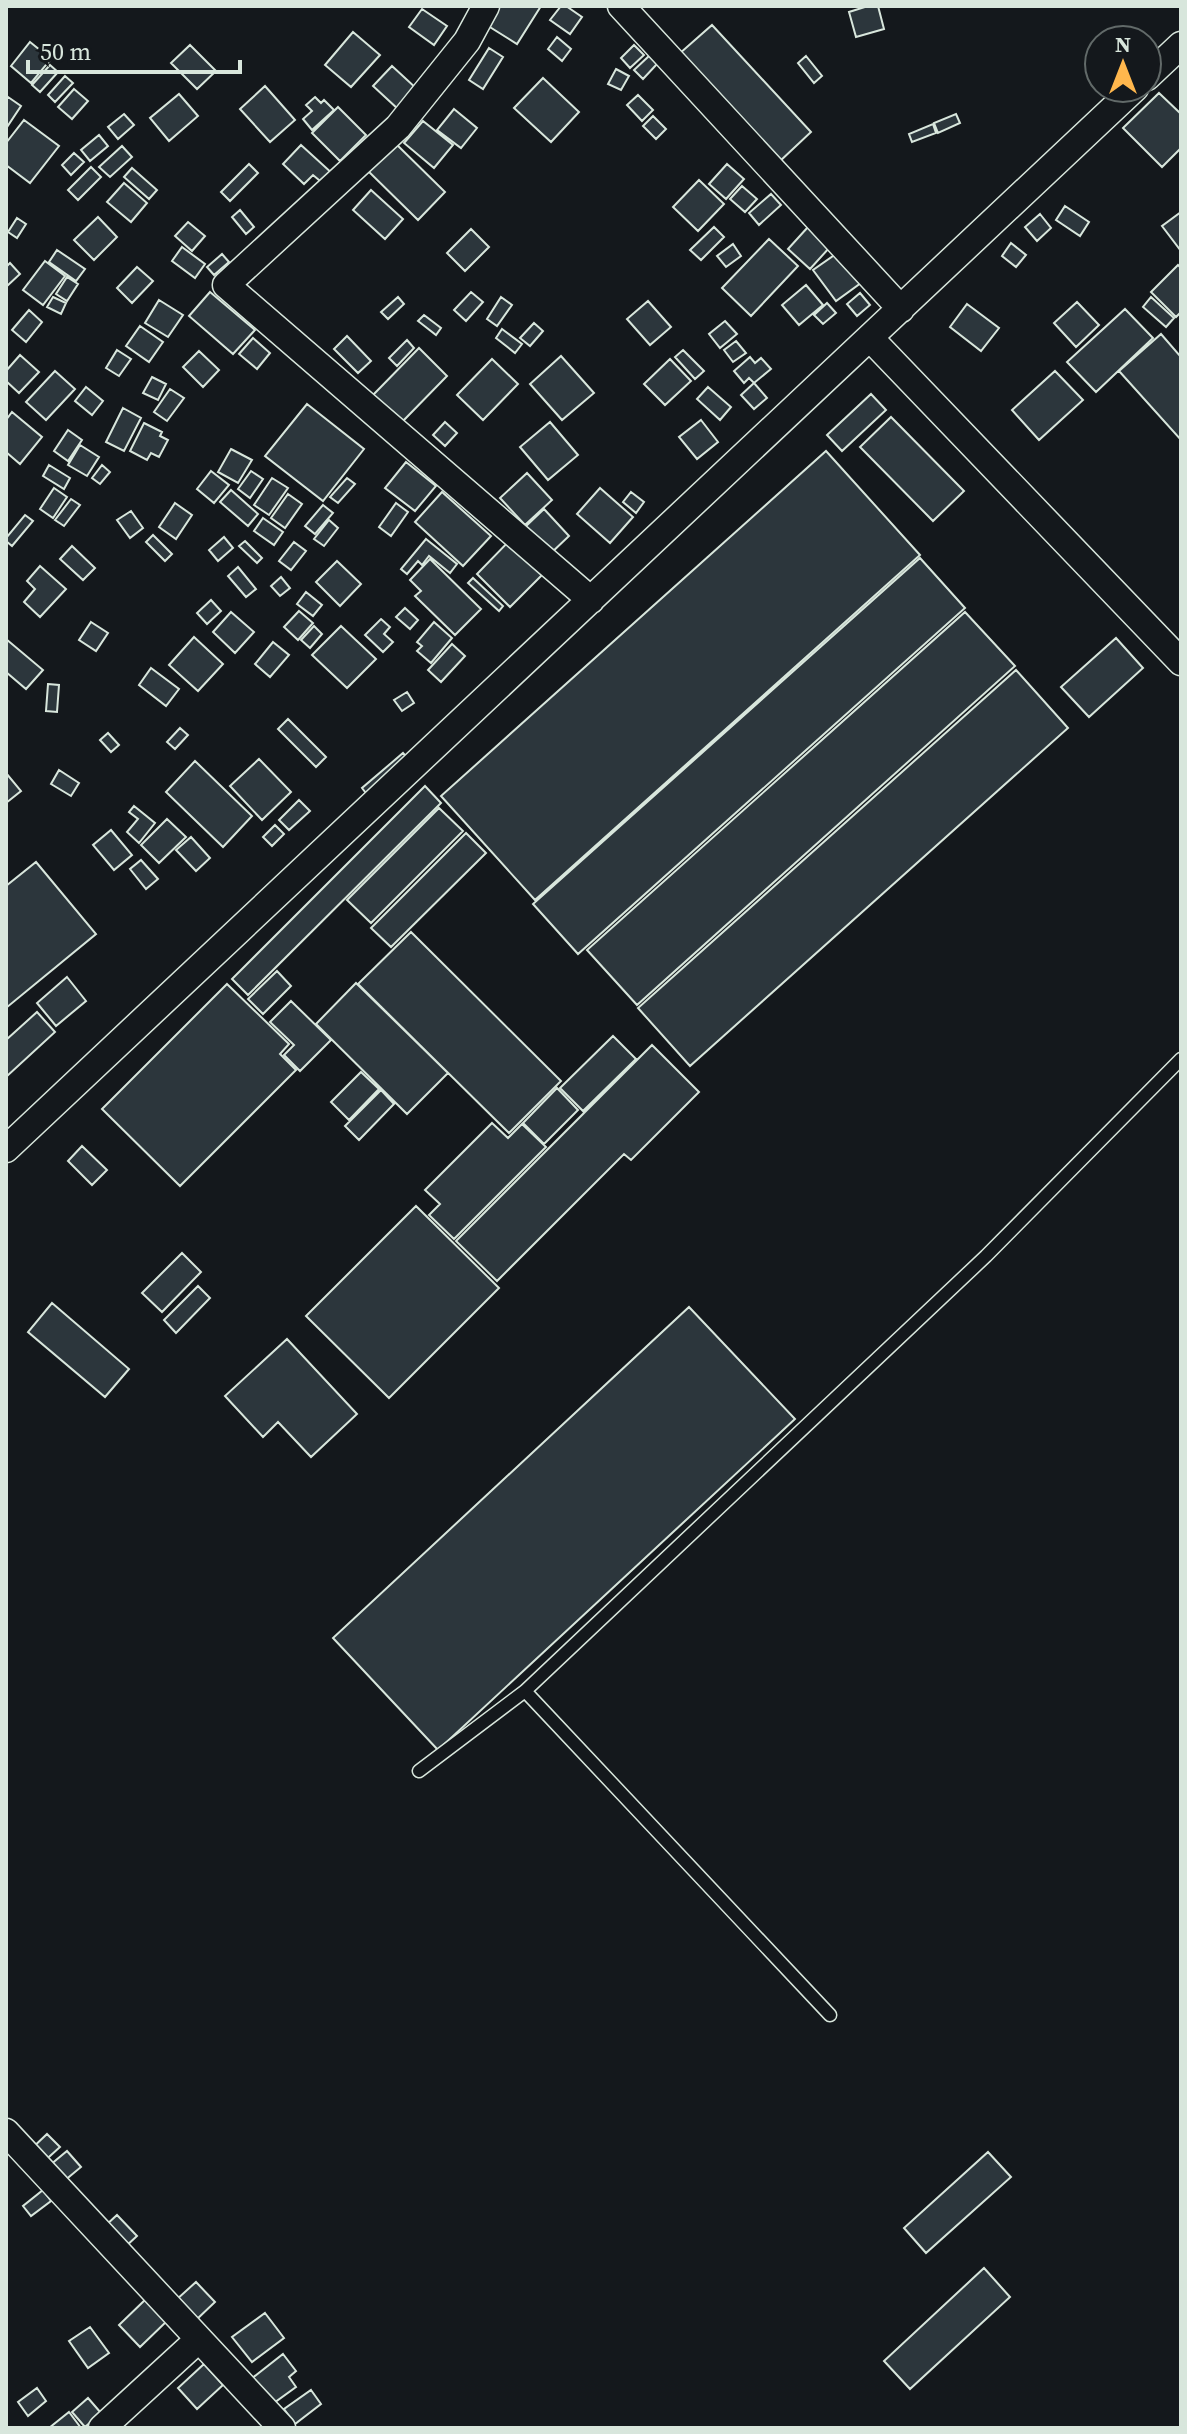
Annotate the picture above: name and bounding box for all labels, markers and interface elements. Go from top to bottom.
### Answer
scale bar [28,24,240,74]
north arrow [1083,24,1163,104]
text: N [1115,29,1131,59]
text: 50 m [40,35,91,68]

